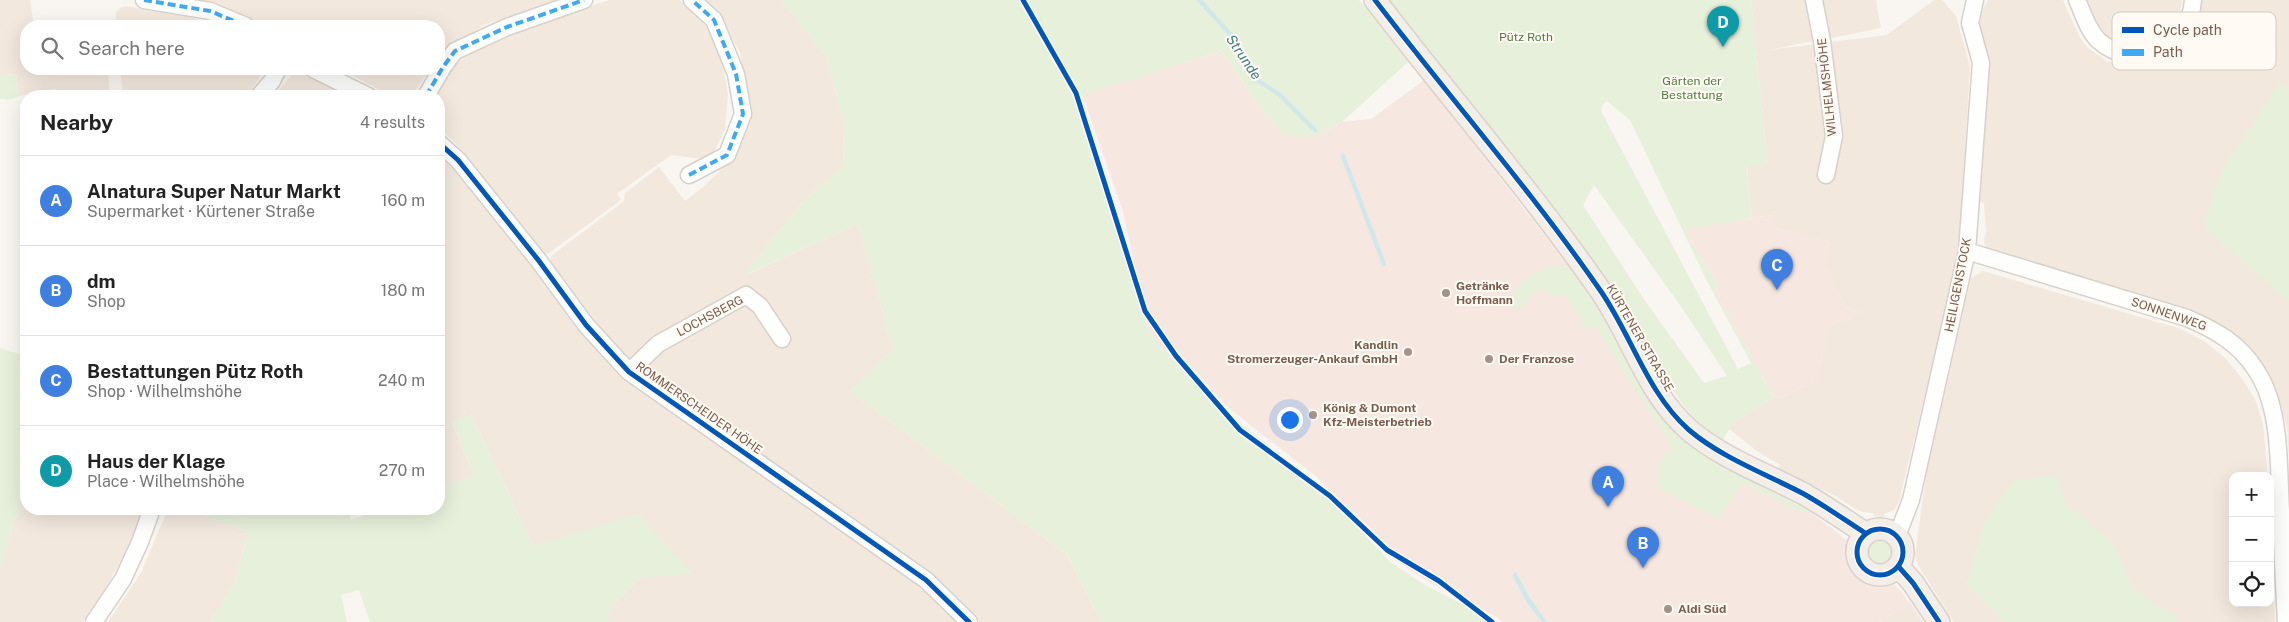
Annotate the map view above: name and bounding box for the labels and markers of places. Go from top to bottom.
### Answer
pin: D [1707,6,1739,47]
pin: C [1761,249,1793,290]
place label: Getränke Hoffmann [1456,279,1513,307]
marker: Getränke Hoffmann [1440,287,1452,299]
place label: Kandlin Stromerzeuger-Ankauf GmbH [1227,338,1398,366]
marker: Kandlin Stromerzeuger-Ankauf GmbH [1402,346,1414,358]
place label: Der Franzose [1499,352,1574,366]
marker: Der Franzose [1483,353,1495,365]
place label: König & Dumont Kfz-Meisterbetrieb [1323,401,1432,429]
marker: König & Dumont Kfz-Meisterbetrieb [1307,409,1319,421]
pin: A [1592,466,1624,507]
pin: B [1627,527,1659,568]
place label: Aldi Süd [1678,602,1726,616]
marker: Aldi Süd [1662,603,1674,615]

